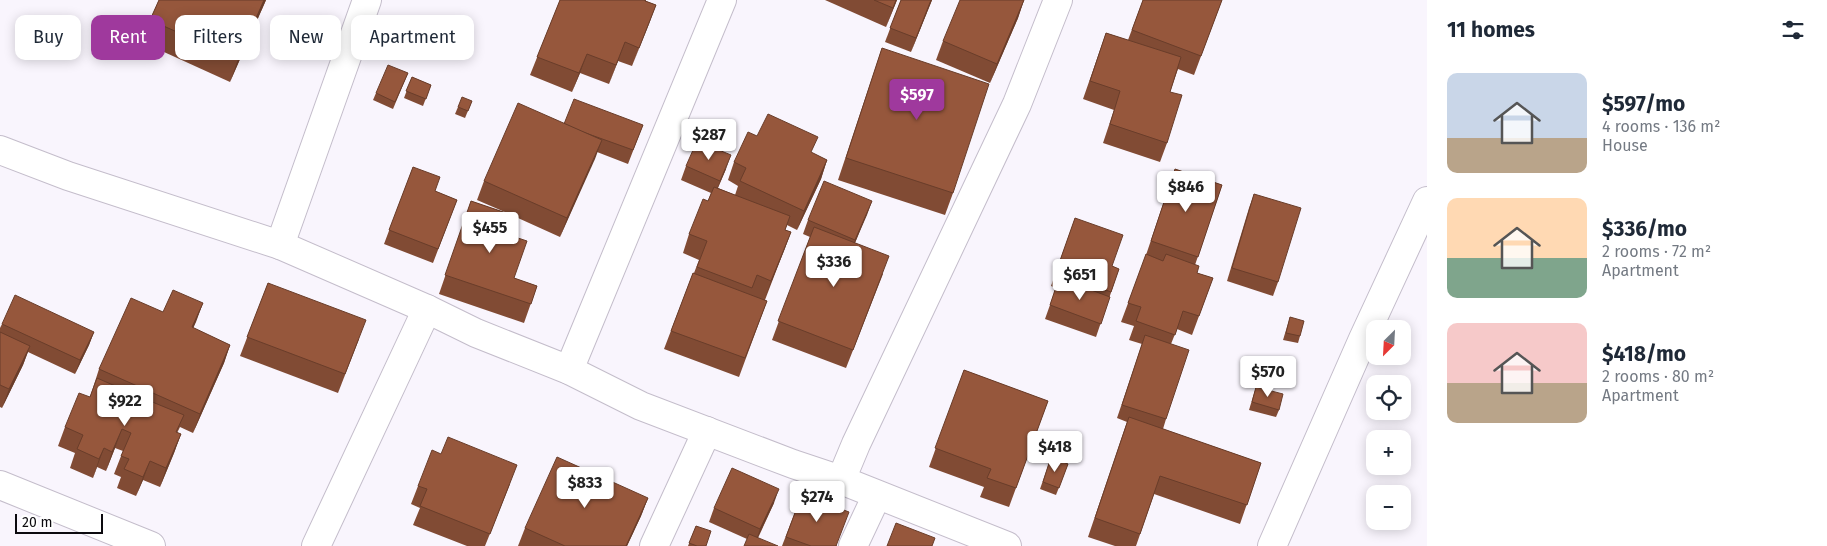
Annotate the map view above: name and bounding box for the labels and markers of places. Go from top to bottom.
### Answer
pin: $597 [887,78,947,121]
pin: $287 [679,119,739,161]
pin: $846 [1156,170,1216,213]
pin: $455 [460,212,520,254]
pin: $336 [804,246,864,288]
pin: $651 [1050,258,1110,301]
pin: $570 [1238,356,1298,398]
pin: $922 [95,384,155,427]
pin: $418 [1025,430,1085,473]
pin: $833 [555,466,615,509]
pin: $274 [787,480,847,523]

